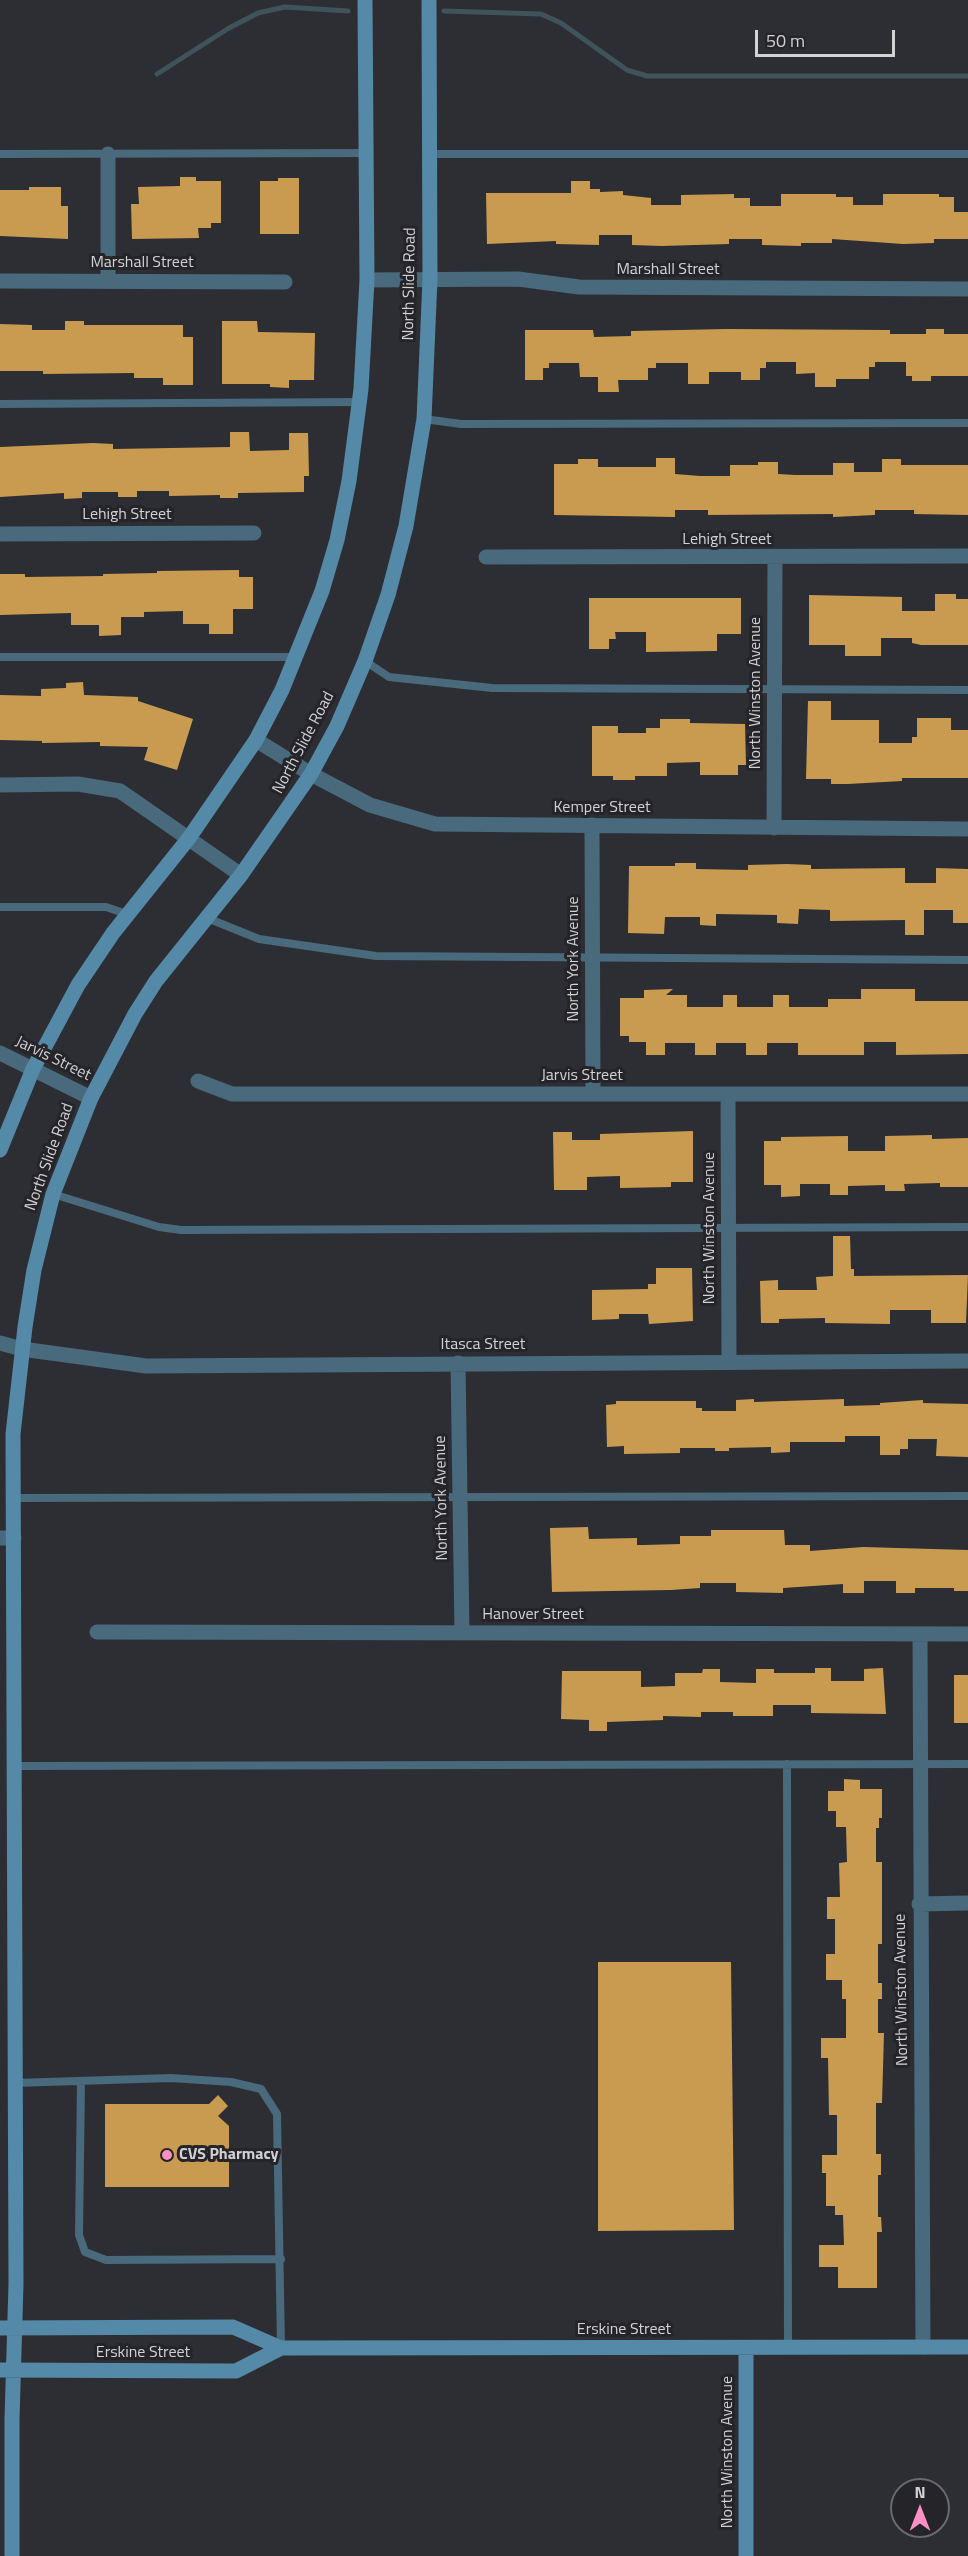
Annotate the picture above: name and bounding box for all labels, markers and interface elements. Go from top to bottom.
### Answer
scale bar [758,18,898,56]
text: 50 m [766,27,805,54]
street label: North Slide Road [399,227,421,341]
street label: Marshall Street [90,253,194,273]
street label: Marshall Street [616,260,720,280]
street label: Lehigh Street [82,505,172,525]
street label: Lehigh Street [682,530,772,550]
street label: North Winston Avenue [746,617,766,769]
street label: North Slide Road [269,689,339,797]
street label: Kemper Street [553,798,651,818]
street label: North York Avenue [564,896,584,1022]
street label: Jarvis Street [12,1032,94,1086]
street label: Jarvis Street [541,1066,623,1086]
street label: North Slide Road [22,1101,78,1213]
street label: North Winston Avenue [700,1152,720,1304]
street label: Itasca Street [441,1335,525,1355]
street label: North York Avenue [431,1435,453,1561]
street label: Hanover Street [482,1605,584,1625]
street label: North Winston Avenue [891,1914,913,2066]
place label: CVS Pharmacy [179,2145,279,2165]
marker: CVS Pharmacy [160,2148,174,2162]
street label: Erskine Street [577,2320,671,2340]
street label: Erskine Street [96,2343,190,2363]
street label: North Winston Avenue [718,2376,738,2528]
north arrow [890,2478,950,2538]
text: N [914,2480,926,2504]

